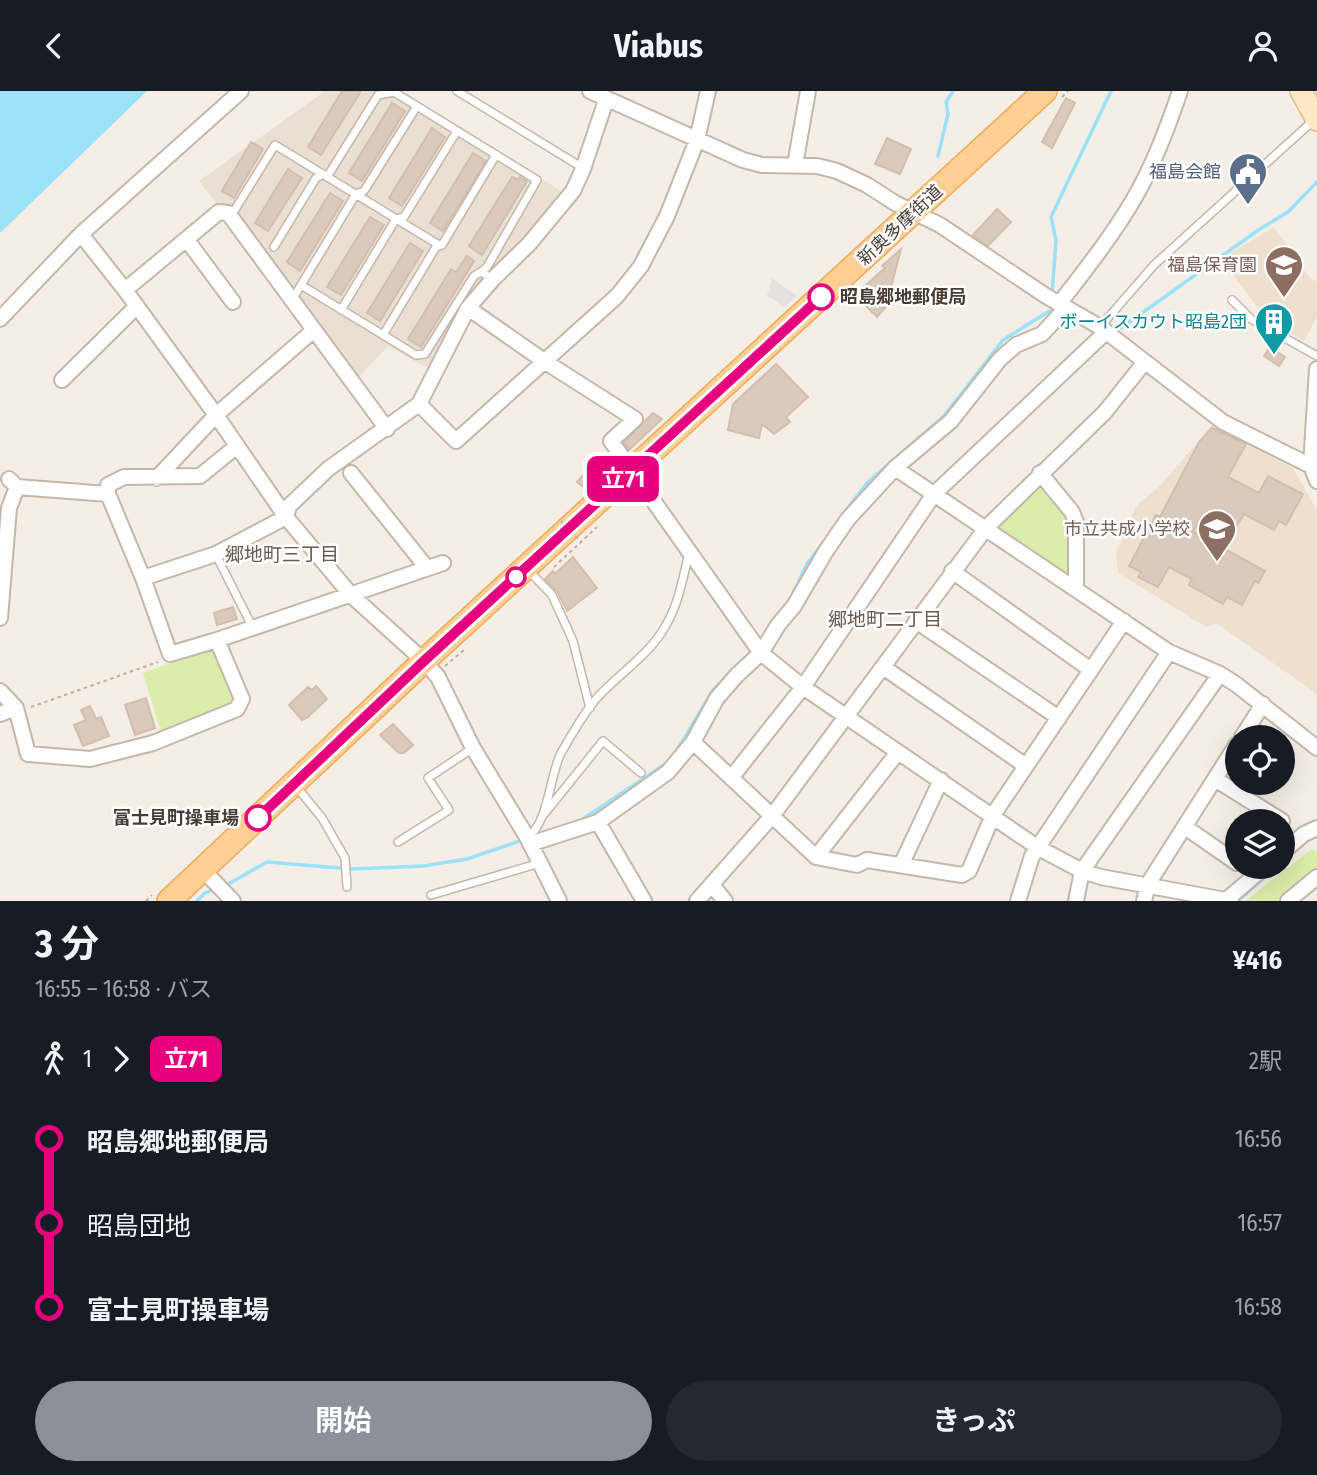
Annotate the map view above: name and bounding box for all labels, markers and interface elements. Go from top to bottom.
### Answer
icon: back [35,27,73,65]
text: Viabus [614,27,703,65]
icon: person [1244,27,1282,65]
public building icon: 福島会館 [1227,151,1269,206]
place label: 福島会館 [1149,161,1221,183]
street label: 新奥多摩街道 [853,180,947,270]
school or university icon: 福島保育園 [1263,244,1305,299]
place label: 福島保育園 [1167,254,1257,276]
marker: 昭島郷地郵便局 [808,284,834,310]
place label: 昭島郷地郵便局 [840,286,966,308]
building icon: ボーイスカウト昭島2団 [1253,301,1295,356]
place label: ボーイスカウト昭島2団 [1060,311,1247,333]
line badge: 立71 [583,456,663,502]
text: 立71 [601,465,645,493]
school or university icon: 市立共成小学校 [1196,508,1238,563]
place label: 市立共成小学校 [1064,518,1190,540]
district label: 郷地町三丁目 [225,543,339,566]
unlabelled marker [506,567,526,587]
district label: 郷地町二丁目 [828,608,942,631]
map controls [1225,725,1295,879]
button: locate [1225,725,1295,795]
marker: 富士見町操車場 [245,805,271,831]
place label: 富士見町操車場 [113,807,239,829]
button: layers [1225,809,1295,879]
text: 3 分 [35,921,99,967]
text: ¥416 [1233,945,1282,976]
text: 16:55 – 16:58 · バス [35,975,212,1003]
icon: walk [35,1040,73,1078]
icon: forward [102,1040,140,1078]
text: 1 [83,1045,92,1073]
text: 立71 [164,1045,208,1073]
text: 2駅 [1249,1047,1282,1075]
text: 16:56 [1235,1125,1282,1153]
text: 昭島郷地郵便局 [87,1127,269,1158]
text: 16:57 [1237,1209,1282,1237]
text: 昭島団地 [87,1211,191,1242]
text: 16:58 [1235,1293,1282,1321]
text: 富士見町操車場 [87,1295,269,1326]
button: 開始 [35,1381,652,1461]
button: きっぷ [666,1381,1282,1461]

